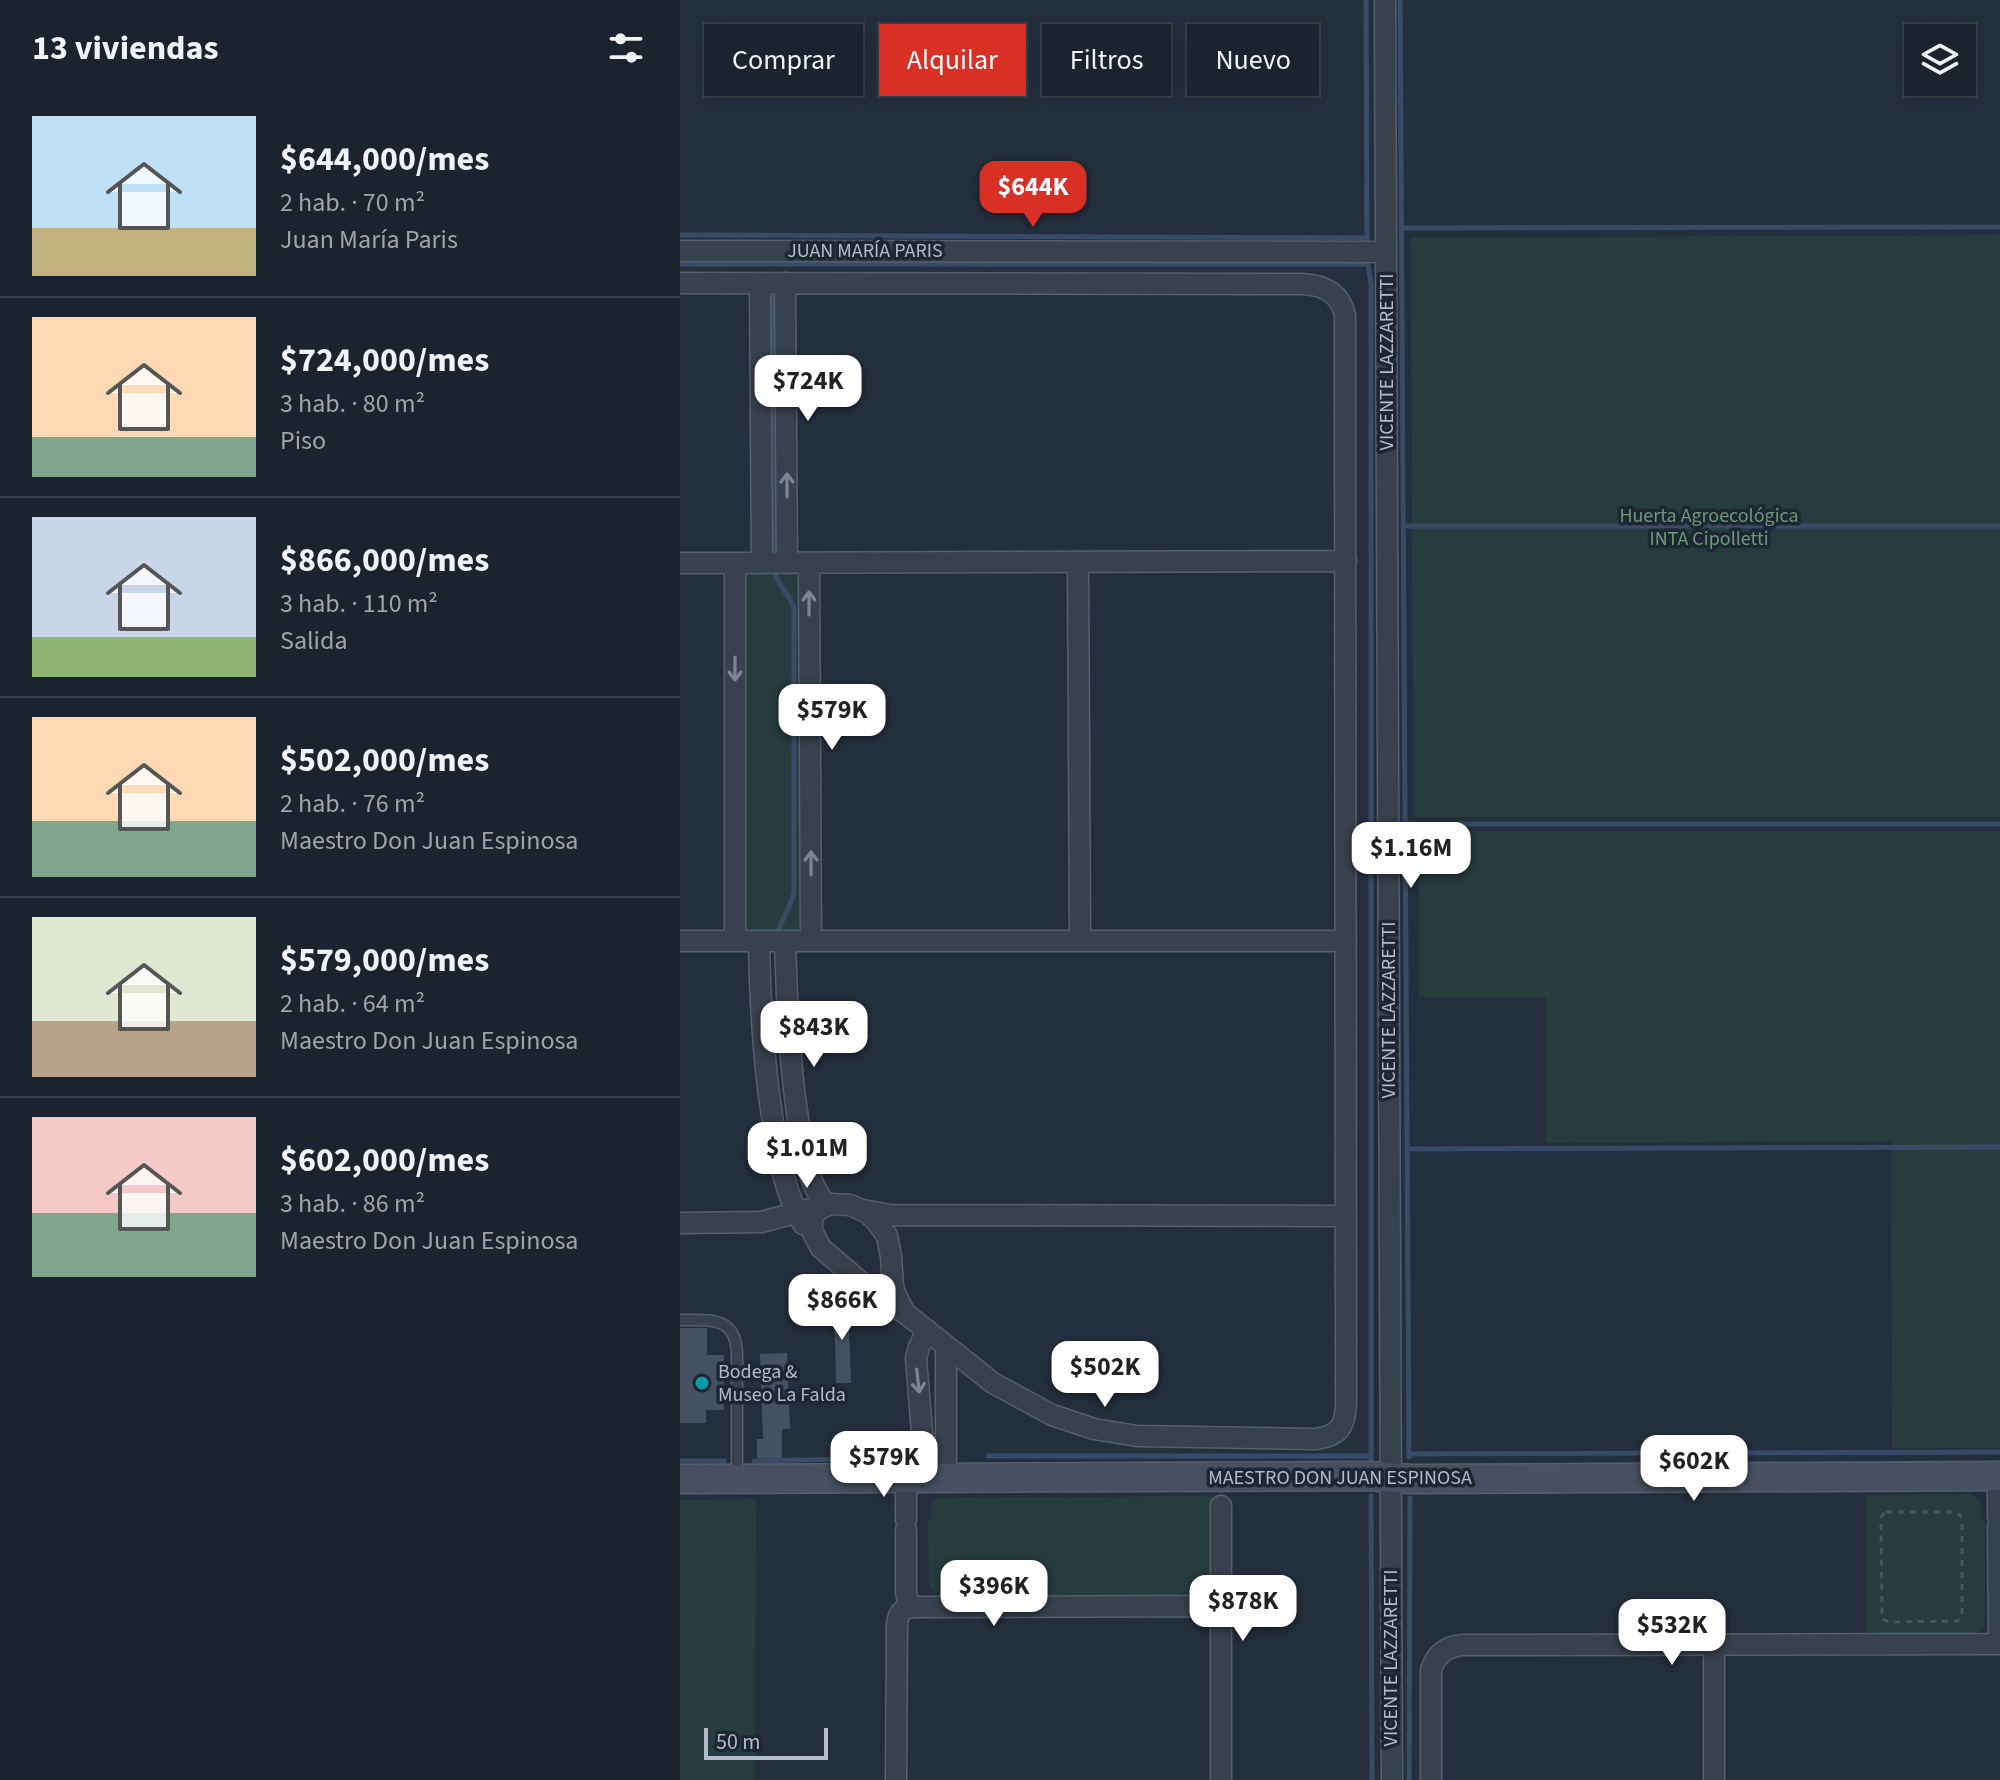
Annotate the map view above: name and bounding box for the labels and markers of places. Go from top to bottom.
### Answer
pin: $644K [977,161,1089,229]
pin: $724K [752,355,864,423]
pin: $579K [776,684,888,752]
pin: $1.16M [1346,822,1476,890]
pin: $843K [758,1001,870,1069]
pin: $1.01M [742,1122,872,1190]
pin: $866K [786,1274,898,1342]
pin: $502K [1049,1341,1161,1409]
place label: Bodega & Museo La Falda [718,1358,846,1409]
marker: Bodega & Museo La Falda [693,1374,711,1392]
pin: $579K [828,1431,940,1499]
pin: $602K [1638,1435,1750,1503]
pin: $396K [938,1560,1050,1628]
pin: $878K [1187,1575,1299,1643]
pin: $532K [1616,1599,1728,1667]

